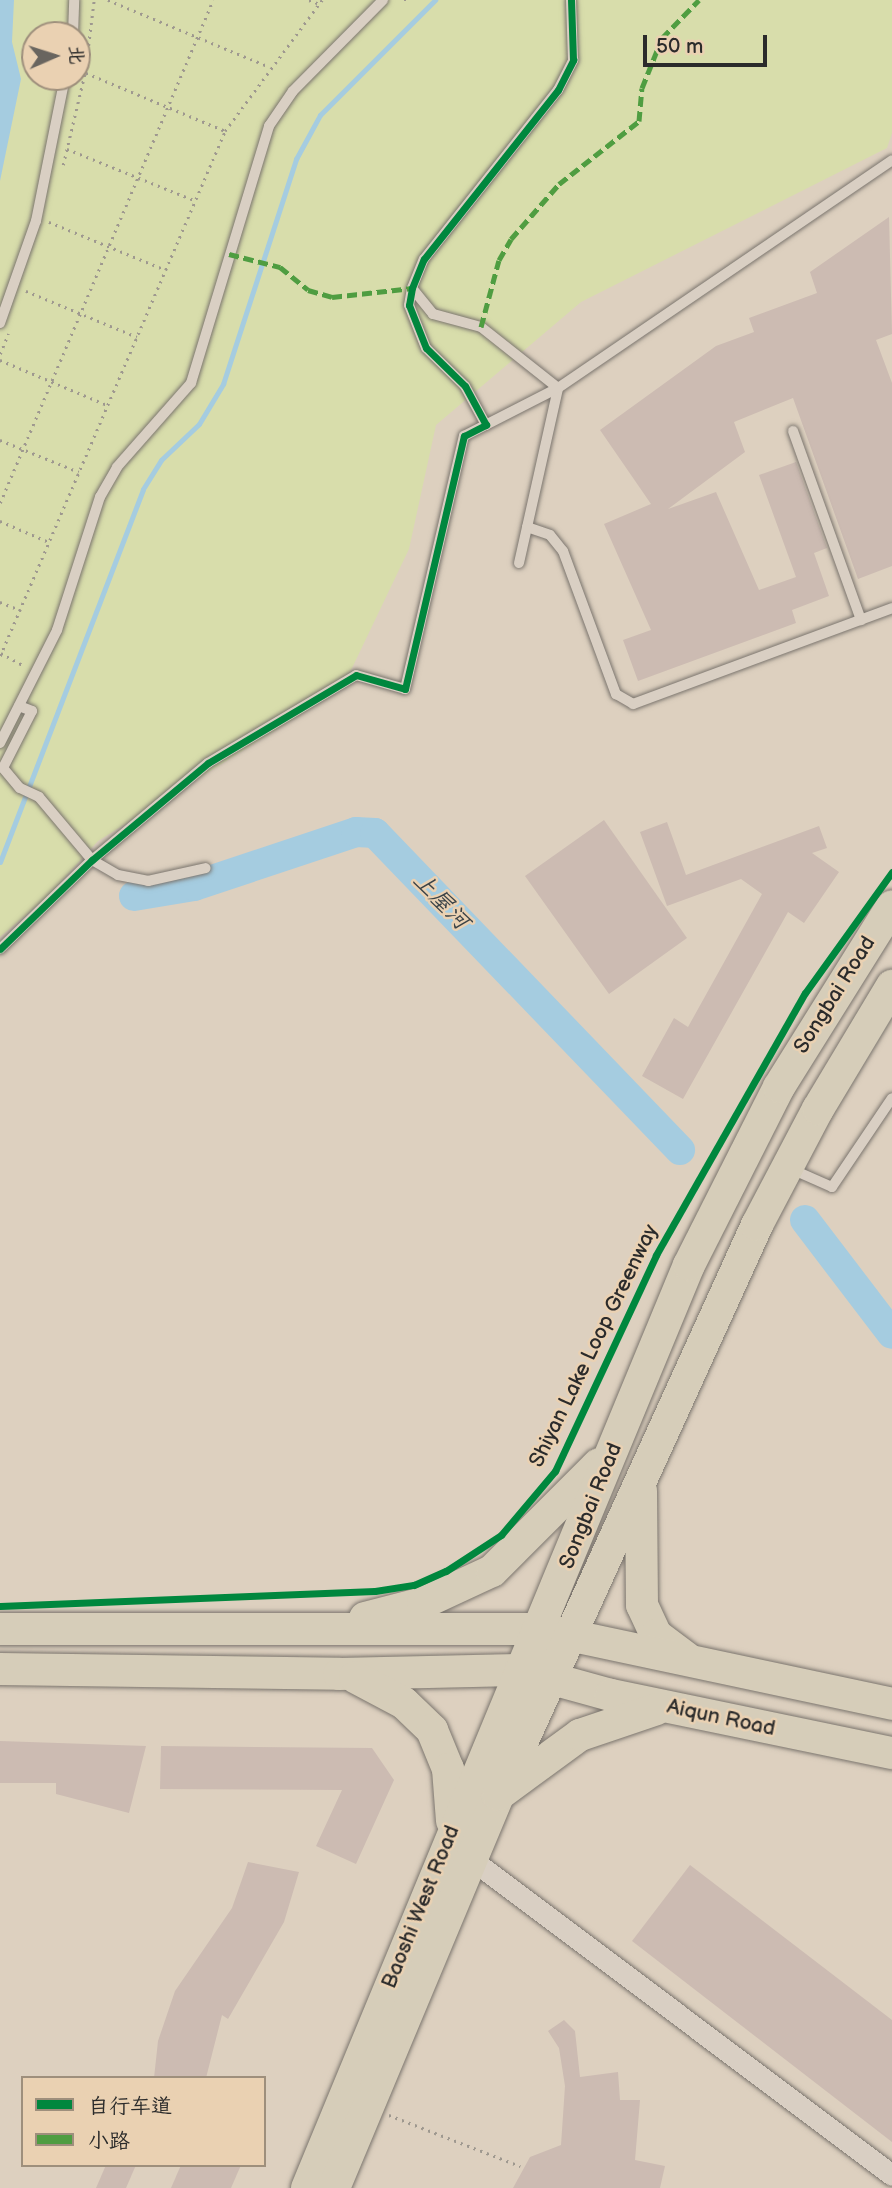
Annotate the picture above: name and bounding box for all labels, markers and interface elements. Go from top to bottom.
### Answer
north arrow [21,21,91,91]
scale bar [647,21,771,65]
text: 50 m [656,34,703,59]
text: 北 [63,45,87,65]
water label: 上屋河 [407,867,475,935]
street label: Songbai Road [789,932,881,1058]
street label: Shiyan Lake Loop Greenway [524,1221,664,1471]
street label: Songbai Road [554,1439,628,1573]
street label: Aiqun Road [665,1694,777,1742]
street label: Baoshi West Road [377,1821,465,1993]
legend [21,2076,266,2167]
text: 自行车道 [88,2094,172,2119]
text: 小路 [88,2129,130,2154]

